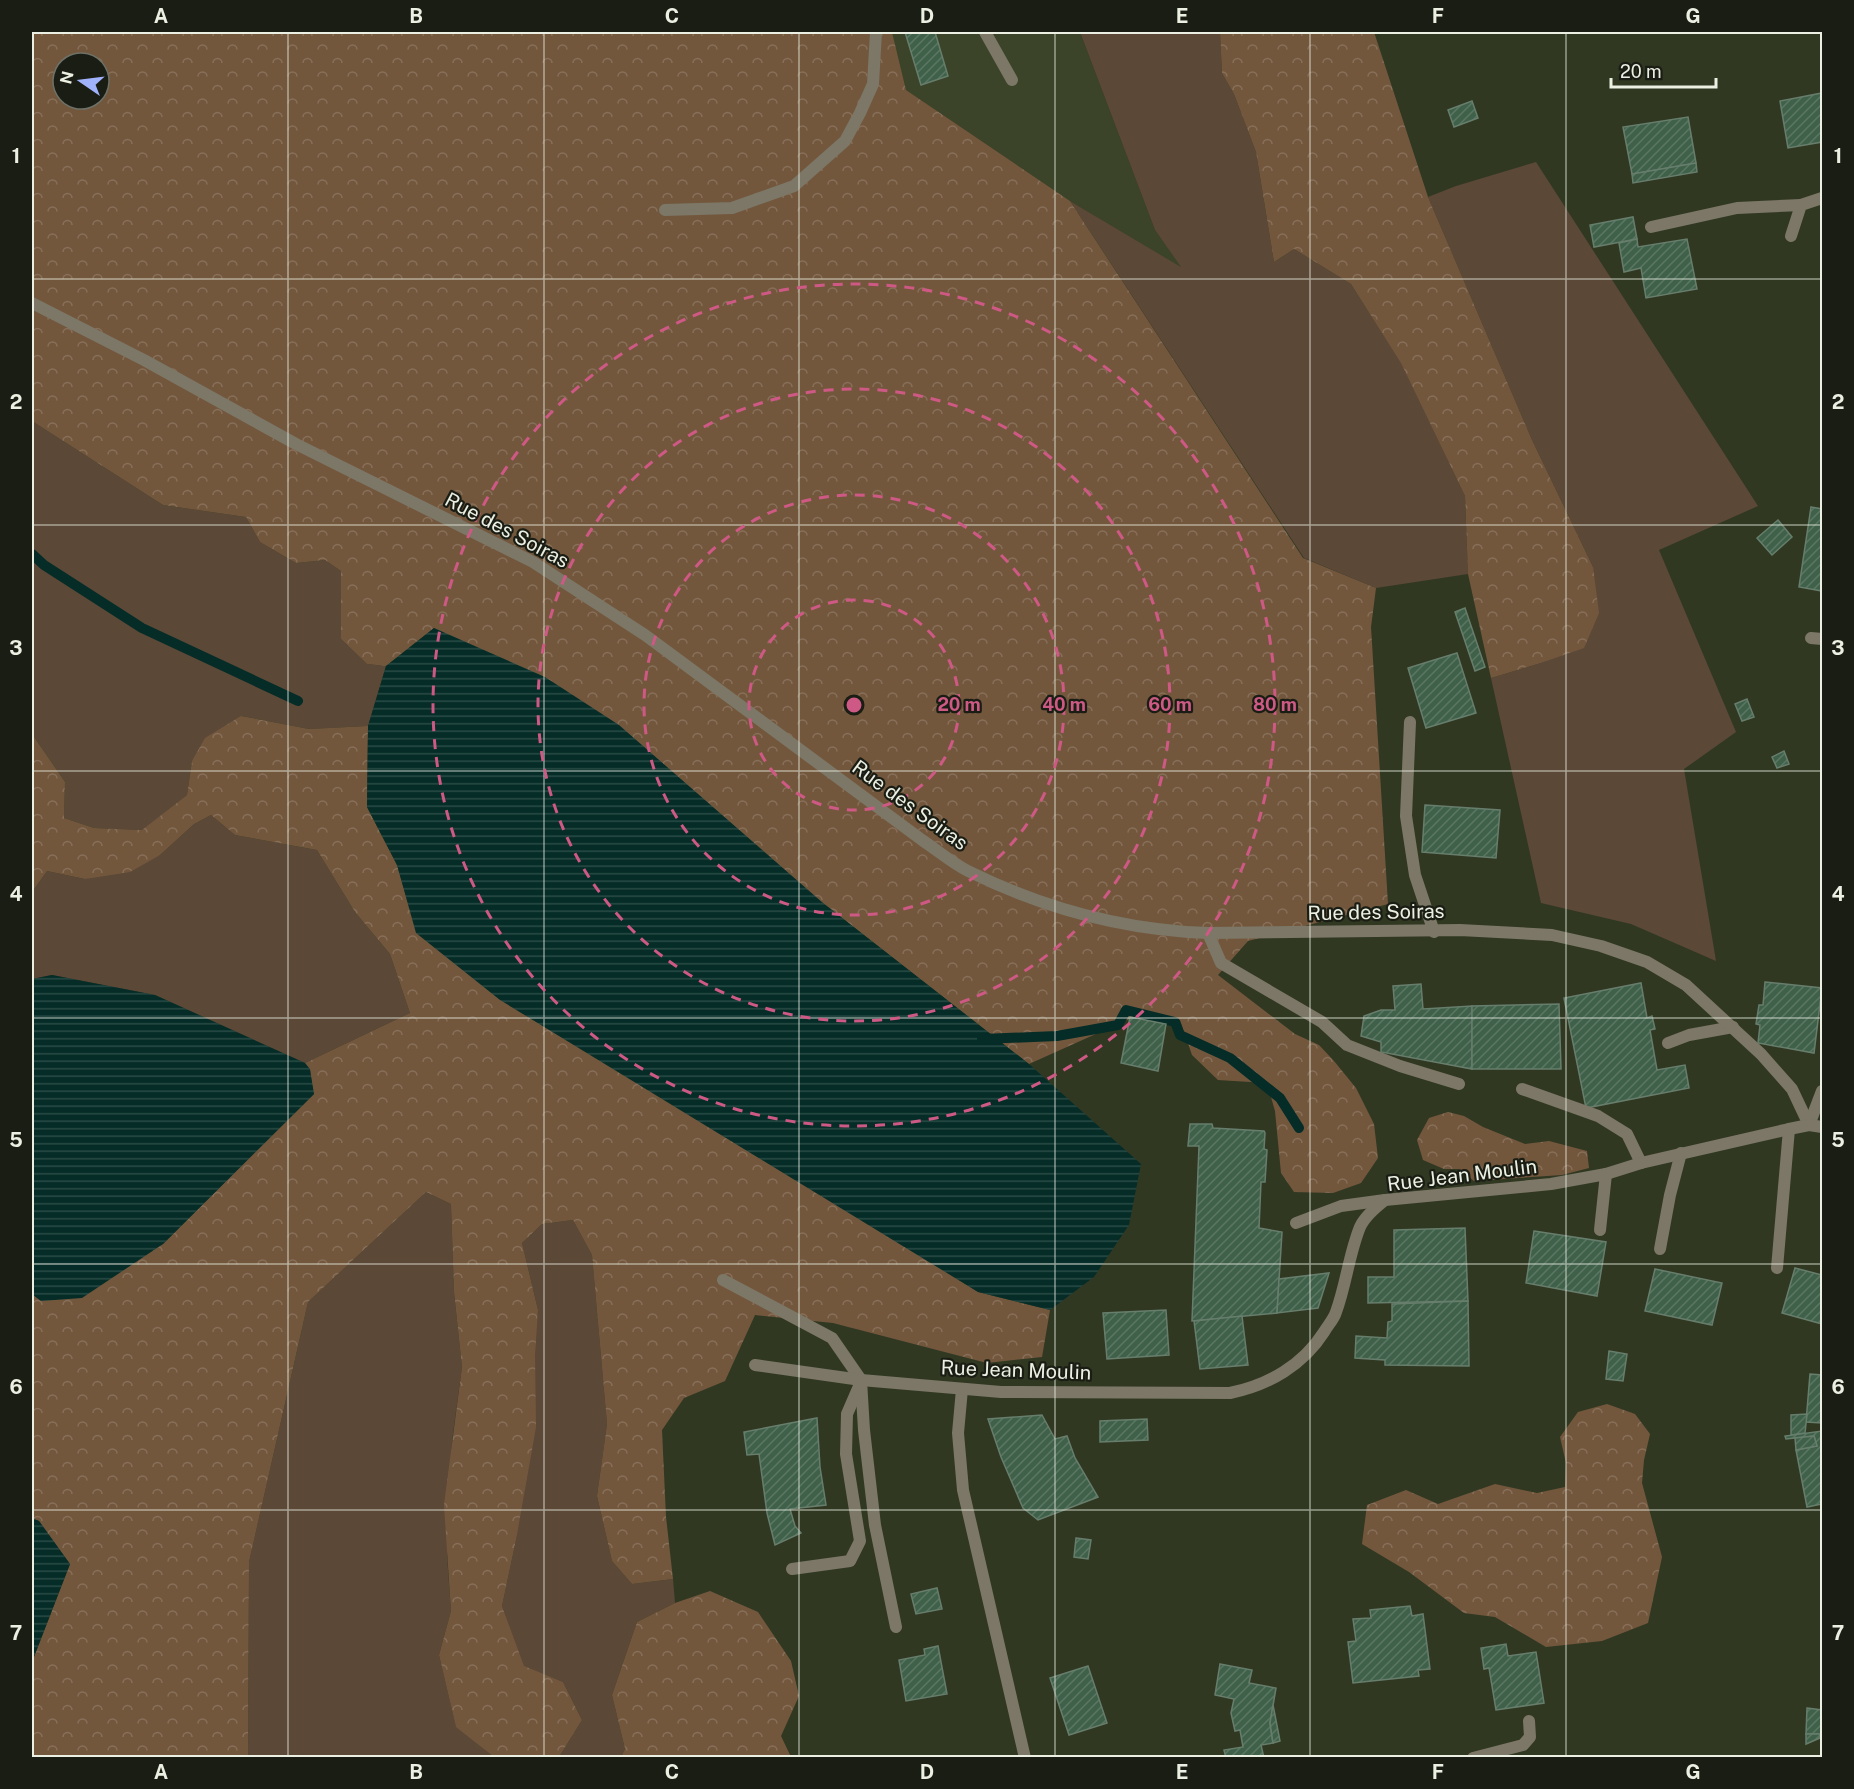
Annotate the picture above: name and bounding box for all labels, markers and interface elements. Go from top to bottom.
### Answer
text: A [154,4,168,28]
text: B [409,4,423,28]
text: C [665,4,679,28]
text: D [920,4,934,28]
text: E [1176,4,1188,28]
text: F [1432,4,1444,28]
text: G [1685,4,1701,28]
north arrow [51,51,111,111]
scale bar [1611,51,1716,89]
text: 20 m [1620,61,1662,82]
text: N [56,69,78,86]
text: 1 [12,144,20,168]
text: 1 [1834,144,1842,168]
text: 2 [10,390,22,414]
text: 2 [1832,390,1844,414]
street label: Rue des Soiras [441,487,573,573]
text: 3 [9,636,23,660]
text: 3 [1831,636,1845,660]
text: 20 m [937,694,981,715]
text: 40 m [1042,694,1086,715]
text: 60 m [1148,694,1192,715]
text: 80 m [1253,694,1297,715]
centre of rings [844,695,864,715]
street label: Rue des Soiras [847,755,973,855]
text: 4 [9,882,23,906]
text: 4 [1831,882,1845,906]
street label: Rue des Soiras [1307,899,1445,925]
text: 5 [9,1128,23,1152]
text: 5 [1831,1128,1845,1152]
street label: Rue Jean Moulin [1386,1154,1538,1196]
street label: Rue Jean Moulin [940,1355,1092,1385]
text: 6 [9,1375,23,1399]
text: 6 [1831,1375,1845,1399]
text: 7 [10,1621,22,1645]
text: 7 [1832,1621,1844,1645]
text: A [154,1760,168,1784]
text: B [409,1760,423,1784]
text: C [665,1760,679,1784]
text: D [920,1760,934,1784]
text: E [1176,1760,1188,1784]
text: F [1432,1760,1444,1784]
text: G [1685,1760,1701,1784]

